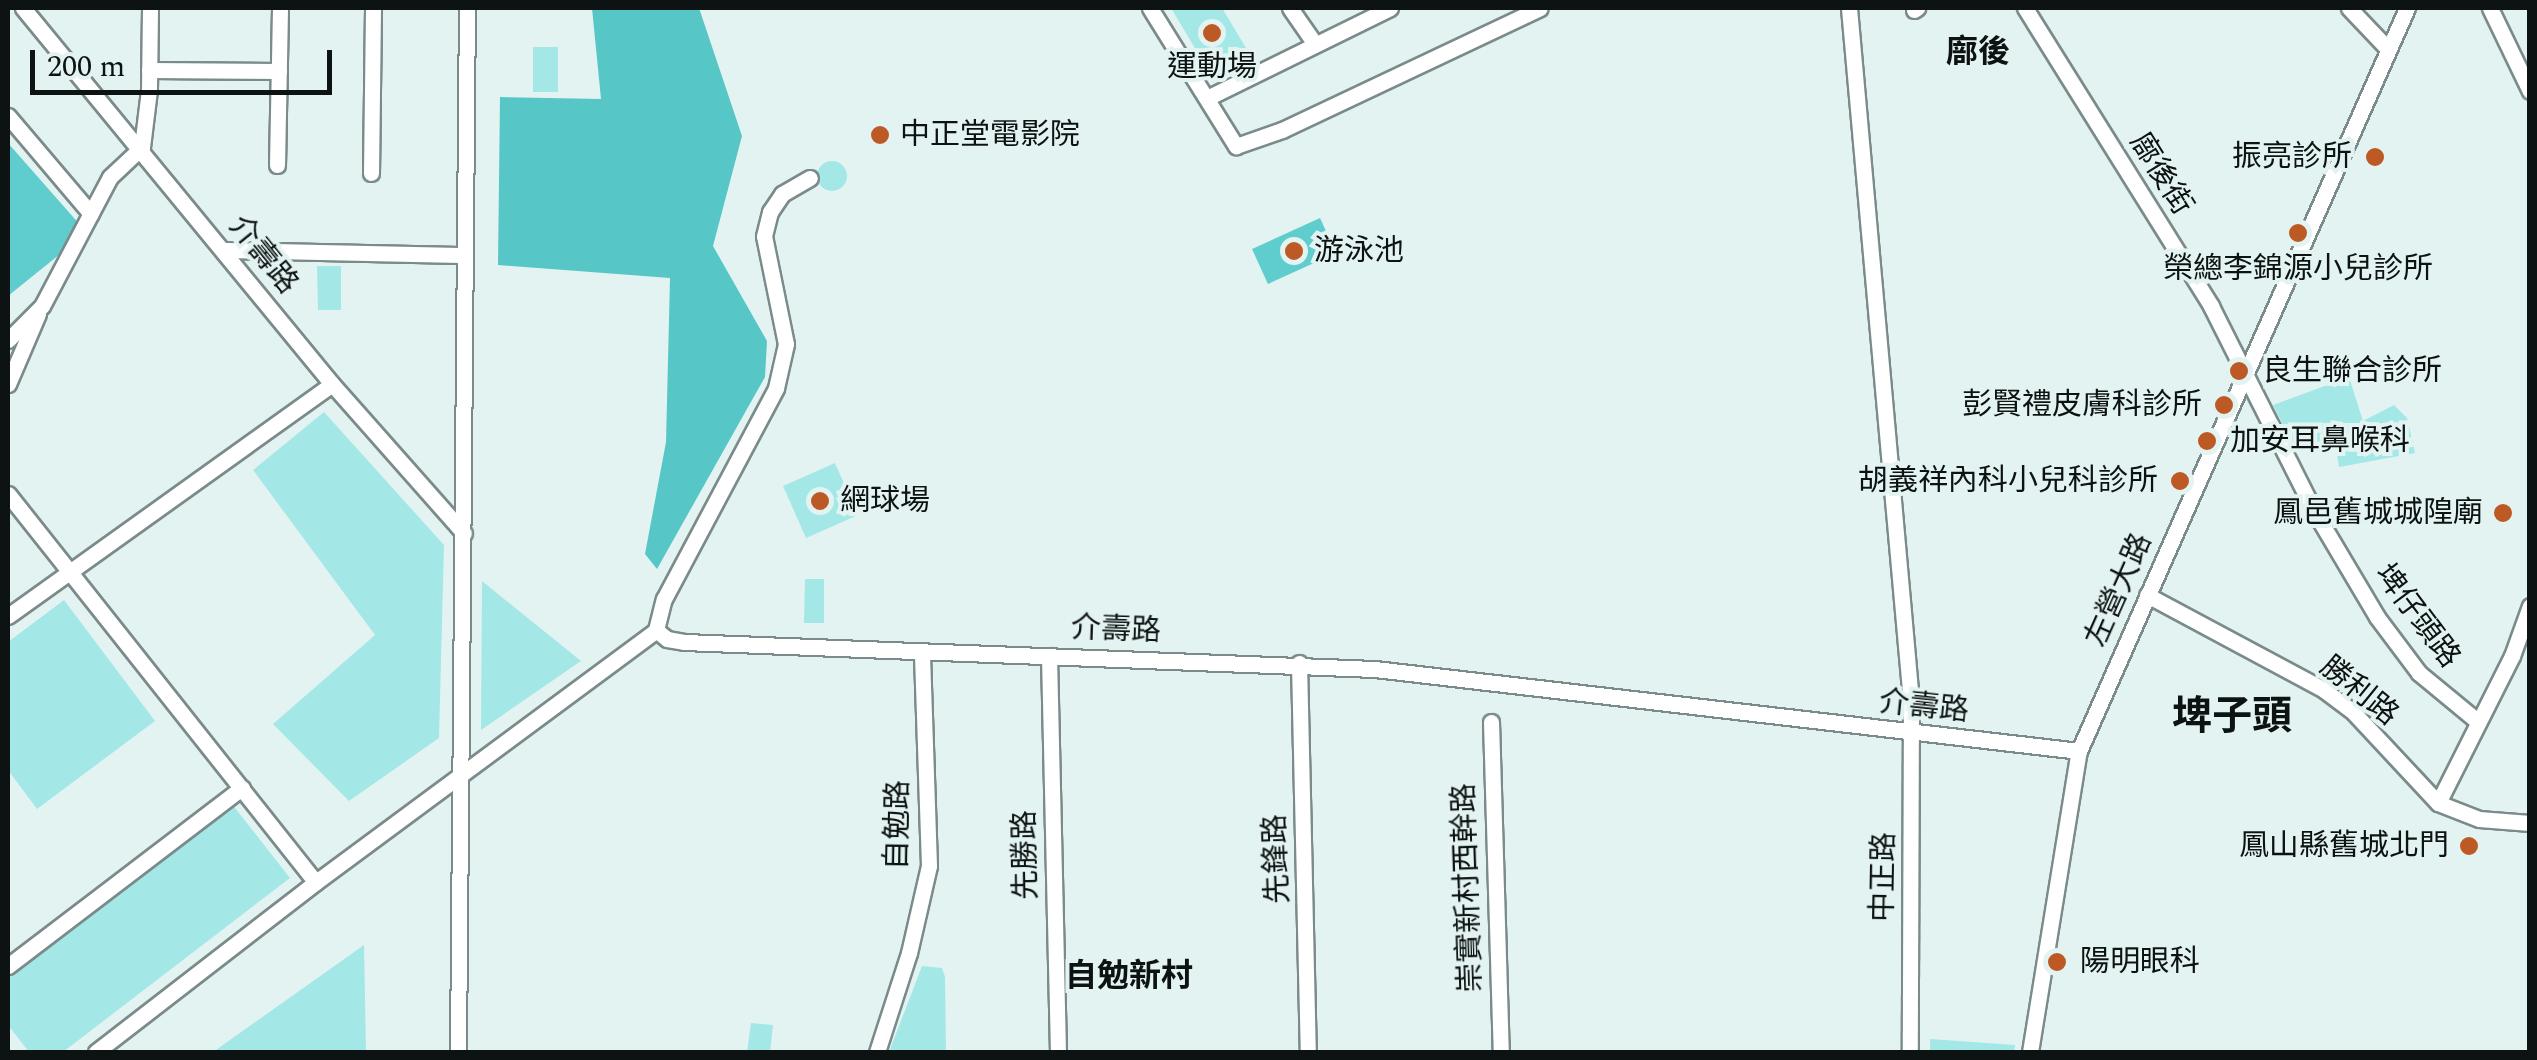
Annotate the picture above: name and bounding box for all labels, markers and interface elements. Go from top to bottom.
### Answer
marker: 運動場 [1201,22,1223,44]
scale bar [35,30,338,92]
district label: 廍後 [1946,34,2010,72]
text: 200 m [47,44,125,90]
place label: 運動場 [1167,49,1257,85]
place label: 中正堂電影院 [900,117,1080,153]
marker: 中正堂電影院 [869,124,891,146]
street label: 廍後街 [2122,126,2200,222]
place label: 振亮診所 [2232,139,2352,175]
marker: 振亮診所 [2362,144,2388,170]
street label: 介壽路 [221,209,305,301]
marker: 榮總李錦源小兒診所 [2285,220,2311,246]
place label: 游泳池 [1314,233,1404,269]
marker: 游泳池 [1283,240,1305,262]
place label: 榮總李錦源小兒診所 [2163,251,2433,287]
place label: 良生聯合診所 [2262,353,2442,389]
marker: 良生聯合診所 [2226,358,2252,384]
place label: 彭賢禮皮膚科診所 [1962,387,2202,423]
marker: 彭賢禮皮膚科診所 [2211,392,2237,418]
place label: 加安耳鼻喉科 [2230,423,2410,459]
marker: 加安耳鼻喉科 [2194,428,2220,454]
place label: 胡義祥內科小兒科診所 [1858,463,2158,499]
marker: 胡義祥內科小兒科診所 [2167,468,2193,494]
place label: 網球場 [840,483,930,519]
marker: 網球場 [809,490,831,512]
place label: 鳳邑舊城城隍廟 [2273,495,2483,531]
marker: 鳳邑舊城城隍廟 [2492,502,2514,524]
street label: 左營大路 [2078,528,2160,652]
street label: 埤仔頭路 [2367,557,2467,675]
street label: 介壽路 [1070,610,1162,650]
street label: 勝利路 [2313,649,2405,733]
street label: 介壽路 [1877,684,1971,730]
district label: 埤子頭 [2172,694,2292,742]
street label: 自勉路 [879,780,917,870]
street label: 崇實新村西幹路 [1446,782,1490,994]
street label: 先勝路 [1007,810,1045,900]
street label: 先鋒路 [1257,813,1297,905]
place label: 鳳山縣舊城北門 [2239,828,2449,864]
street label: 中正路 [1865,832,1903,922]
marker: 鳳山縣舊城北門 [2458,835,2480,857]
place label: 陽明眼科 [2080,944,2200,980]
marker: 陽明眼科 [2044,949,2070,975]
district label: 自勉新村 [1065,958,1193,996]

